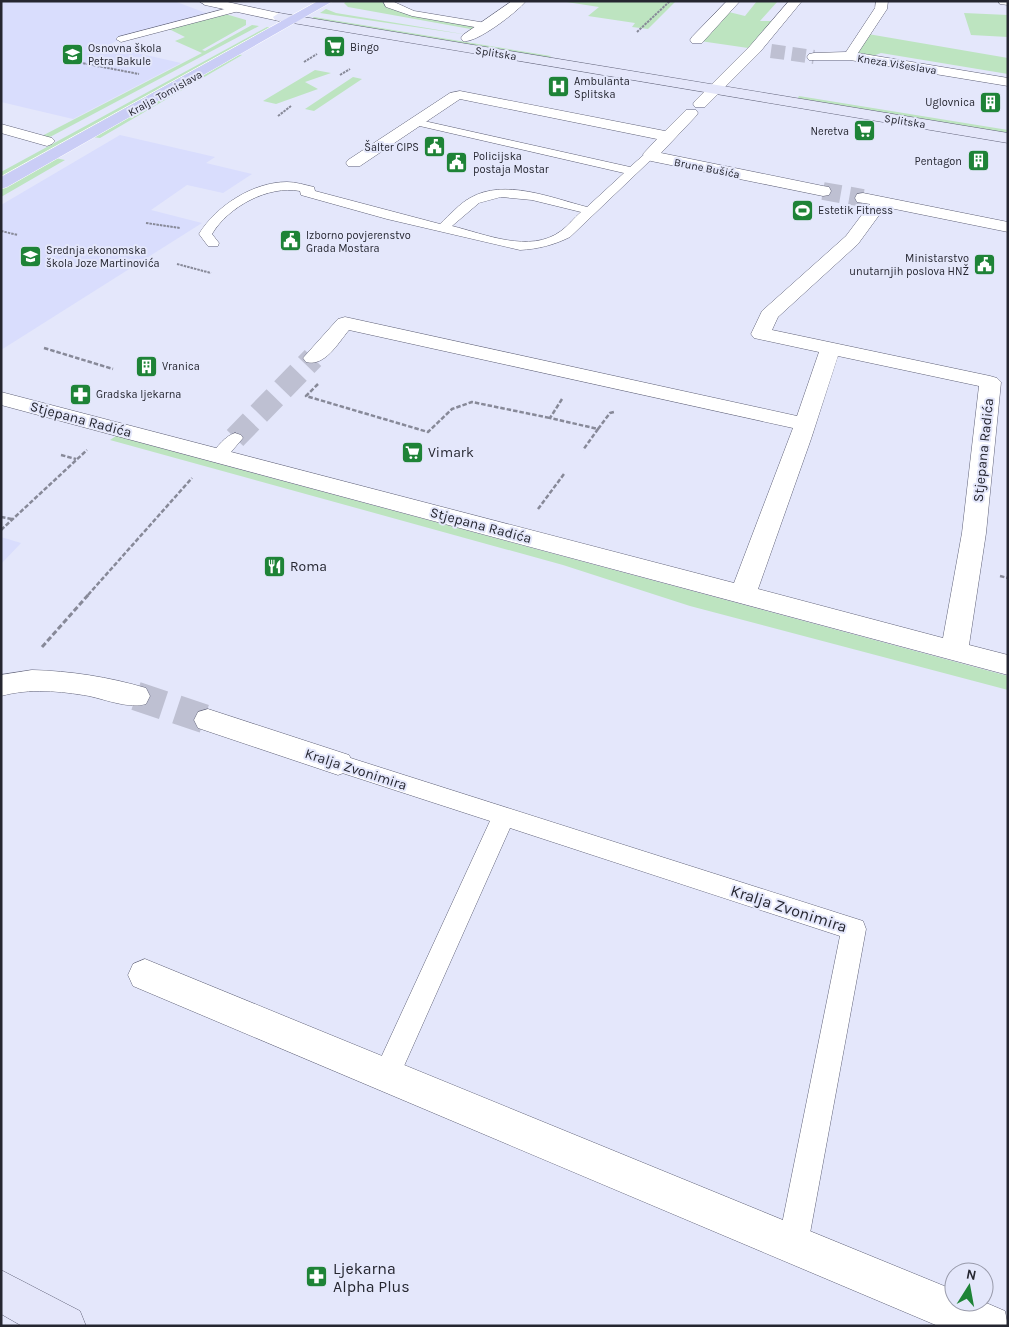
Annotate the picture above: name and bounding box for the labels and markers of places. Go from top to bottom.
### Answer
supermarket icon: Bingo [322,35,346,59]
place label: Bingo [350,41,379,54]
school or university icon: Osnovna škola Petra Bakule [60,42,84,66]
place label: Osnovna škola Petra Bakule [88,42,162,68]
hospital icon: Ambulanta Splitska [546,75,570,99]
place label: Ambulanta Splitska [574,75,630,101]
building icon: Uglovnica [979,90,1003,114]
place label: Uglovnica [925,96,975,109]
supermarket icon: Neretva [853,119,877,143]
place label: Neretva [810,125,849,138]
public building icon: Šalter CIPS [423,135,447,159]
place label: Šalter CIPS [364,139,419,154]
building icon: Pentagon [966,149,990,173]
public building icon: Policijska postaja Mostar [445,150,469,174]
place label: Policijska postaja Mostar [473,150,549,176]
place label: Pentagon [915,155,962,168]
sports icon: Estetik Fitness [790,198,814,222]
place label: Estetik Fitness [818,204,893,217]
public building icon: Izborno povjerenstvo Grada Mostara [278,229,302,253]
place label: Izborno povjerenstvo Grada Mostara [306,229,411,255]
school or university icon: Srednja ekonomska škola Joze Martinovića [18,244,42,268]
place label: Srednja ekonomska škola Joze Martinovića [46,244,160,270]
place label: Ministarstvo unutarnjih poslova HNŽ [849,252,969,278]
public building icon: Ministarstvo unutarnjih poslova HNŽ [973,252,997,276]
building icon: Vranica [134,354,158,378]
place label: Vranica [162,360,200,373]
pharmacy icon: Gradska ljekarna [68,382,92,406]
place label: Gradska ljekarna [96,388,181,401]
supermarket icon: Vimark [400,440,424,464]
place label: Vimark [428,444,474,461]
restaurant icon: Roma [262,554,286,578]
place label: Roma [290,558,327,575]
place label: Ljekarna Alpha Plus [333,1259,410,1296]
pharmacy icon: Ljekarna Alpha Plus [305,1265,329,1289]

